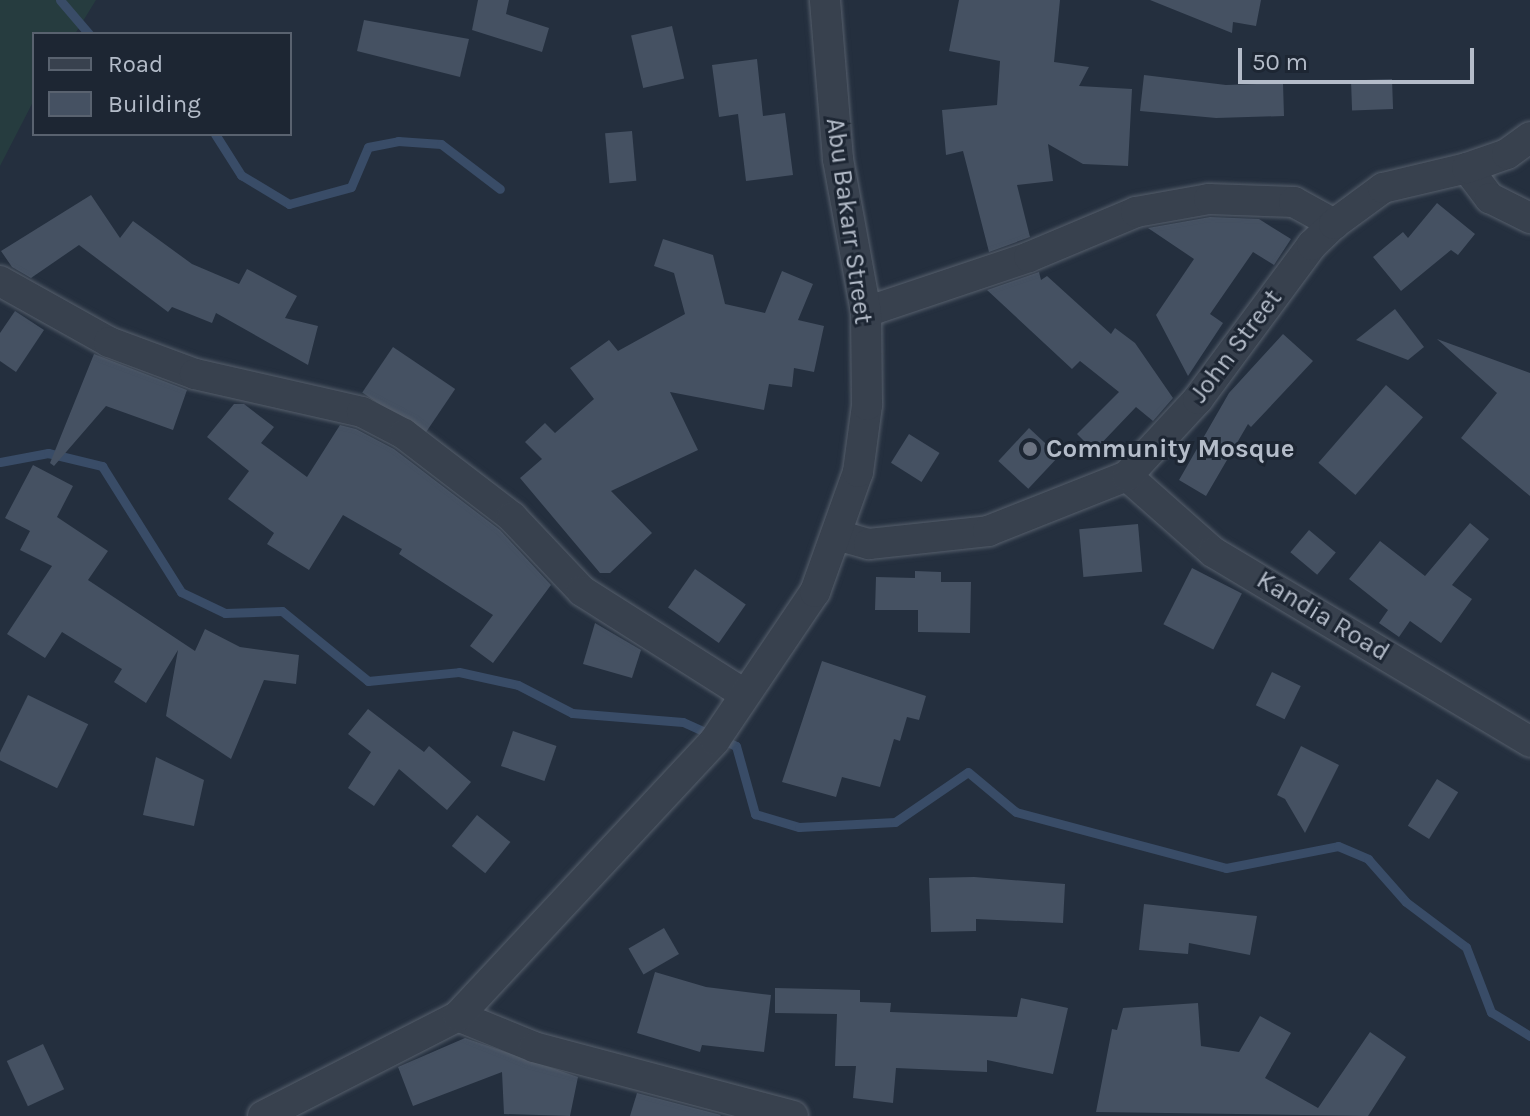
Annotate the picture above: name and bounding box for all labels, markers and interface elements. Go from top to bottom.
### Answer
legend [32,32,292,136]
scale bar [1242,32,1478,82]
text: 50 m [1252,48,1308,76]
text: Road [108,50,163,78]
text: Building [108,90,201,118]
street label: Abu Bakarr Street [819,116,879,326]
street label: John Street [1183,283,1289,409]
place label: Community Mosque [1046,433,1295,465]
marker: Community Mosque [1021,440,1039,458]
street label: Kandia Road [1251,564,1395,668]

